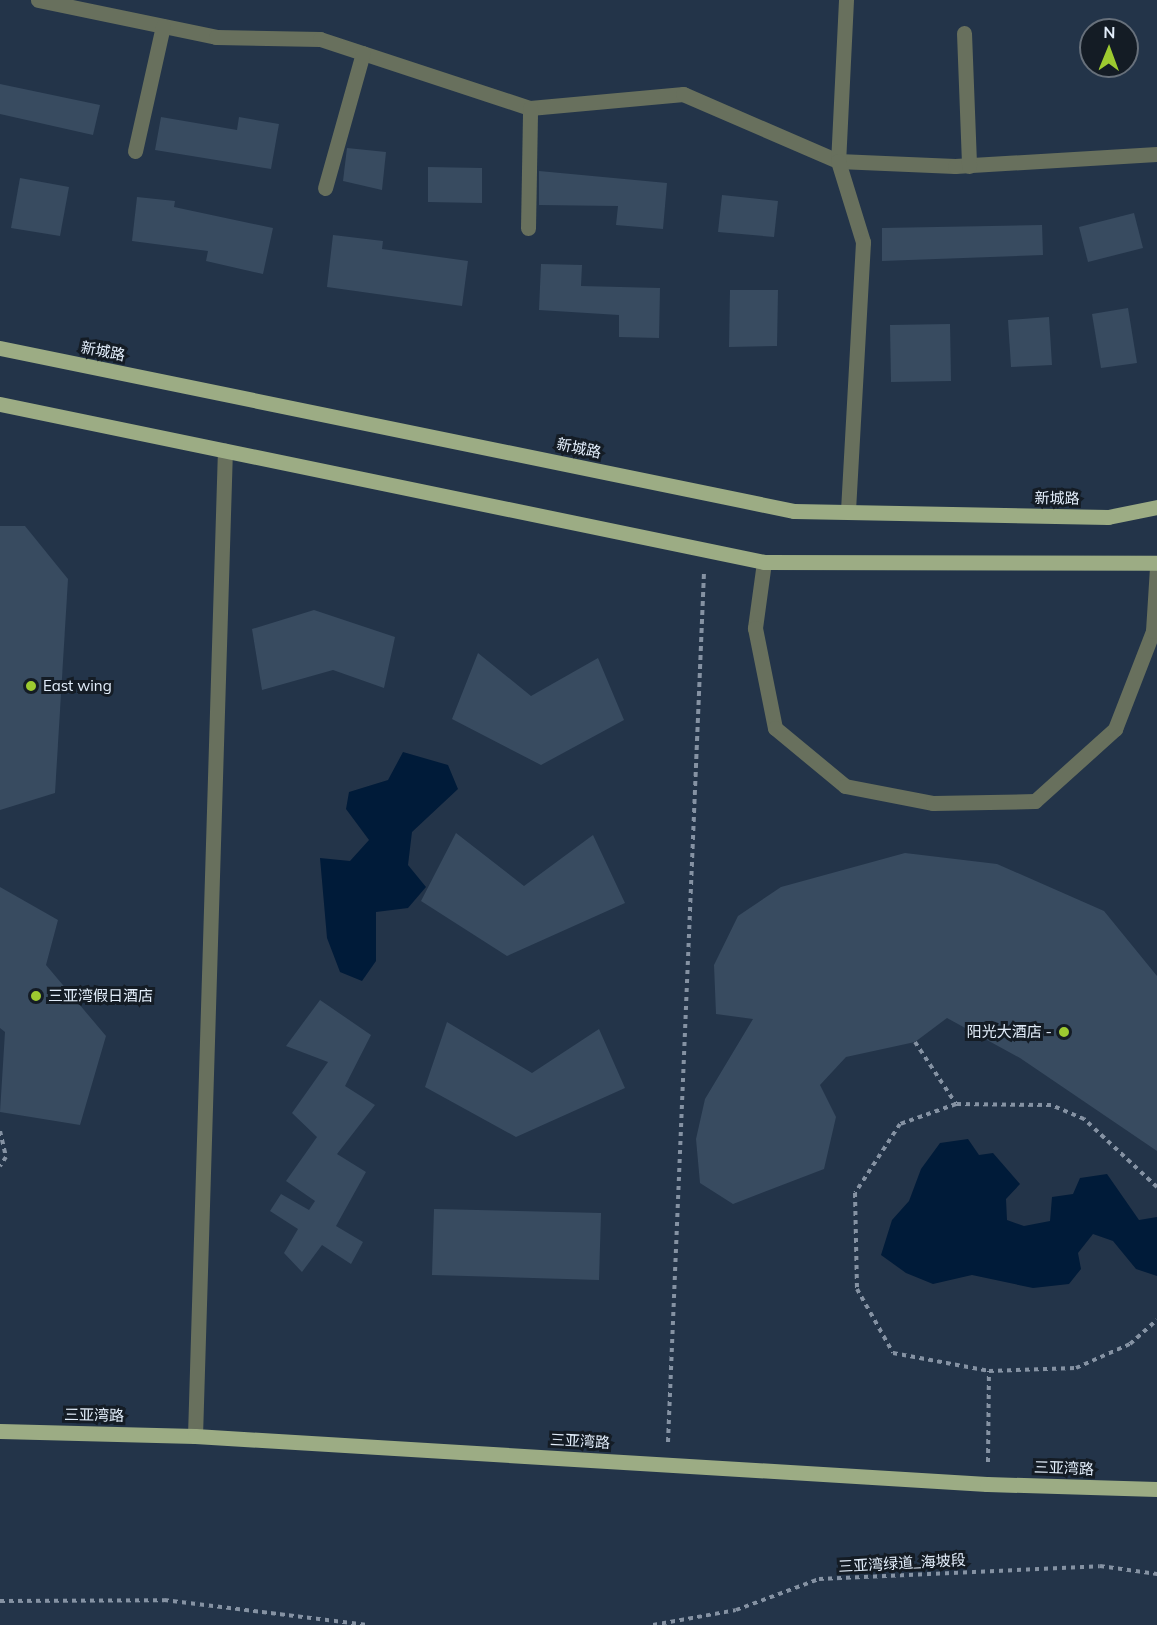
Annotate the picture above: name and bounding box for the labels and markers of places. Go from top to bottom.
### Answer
place label: East wing [43,677,112,695]
marker: East wing [24,679,38,693]
place label: 三亚湾假日酒店 [48,987,153,1005]
marker: 三亚湾假日酒店 [29,989,43,1003]
place label: 阳光大酒店 - [967,1023,1052,1041]
marker: 阳光大酒店 - [1057,1025,1071,1039]

